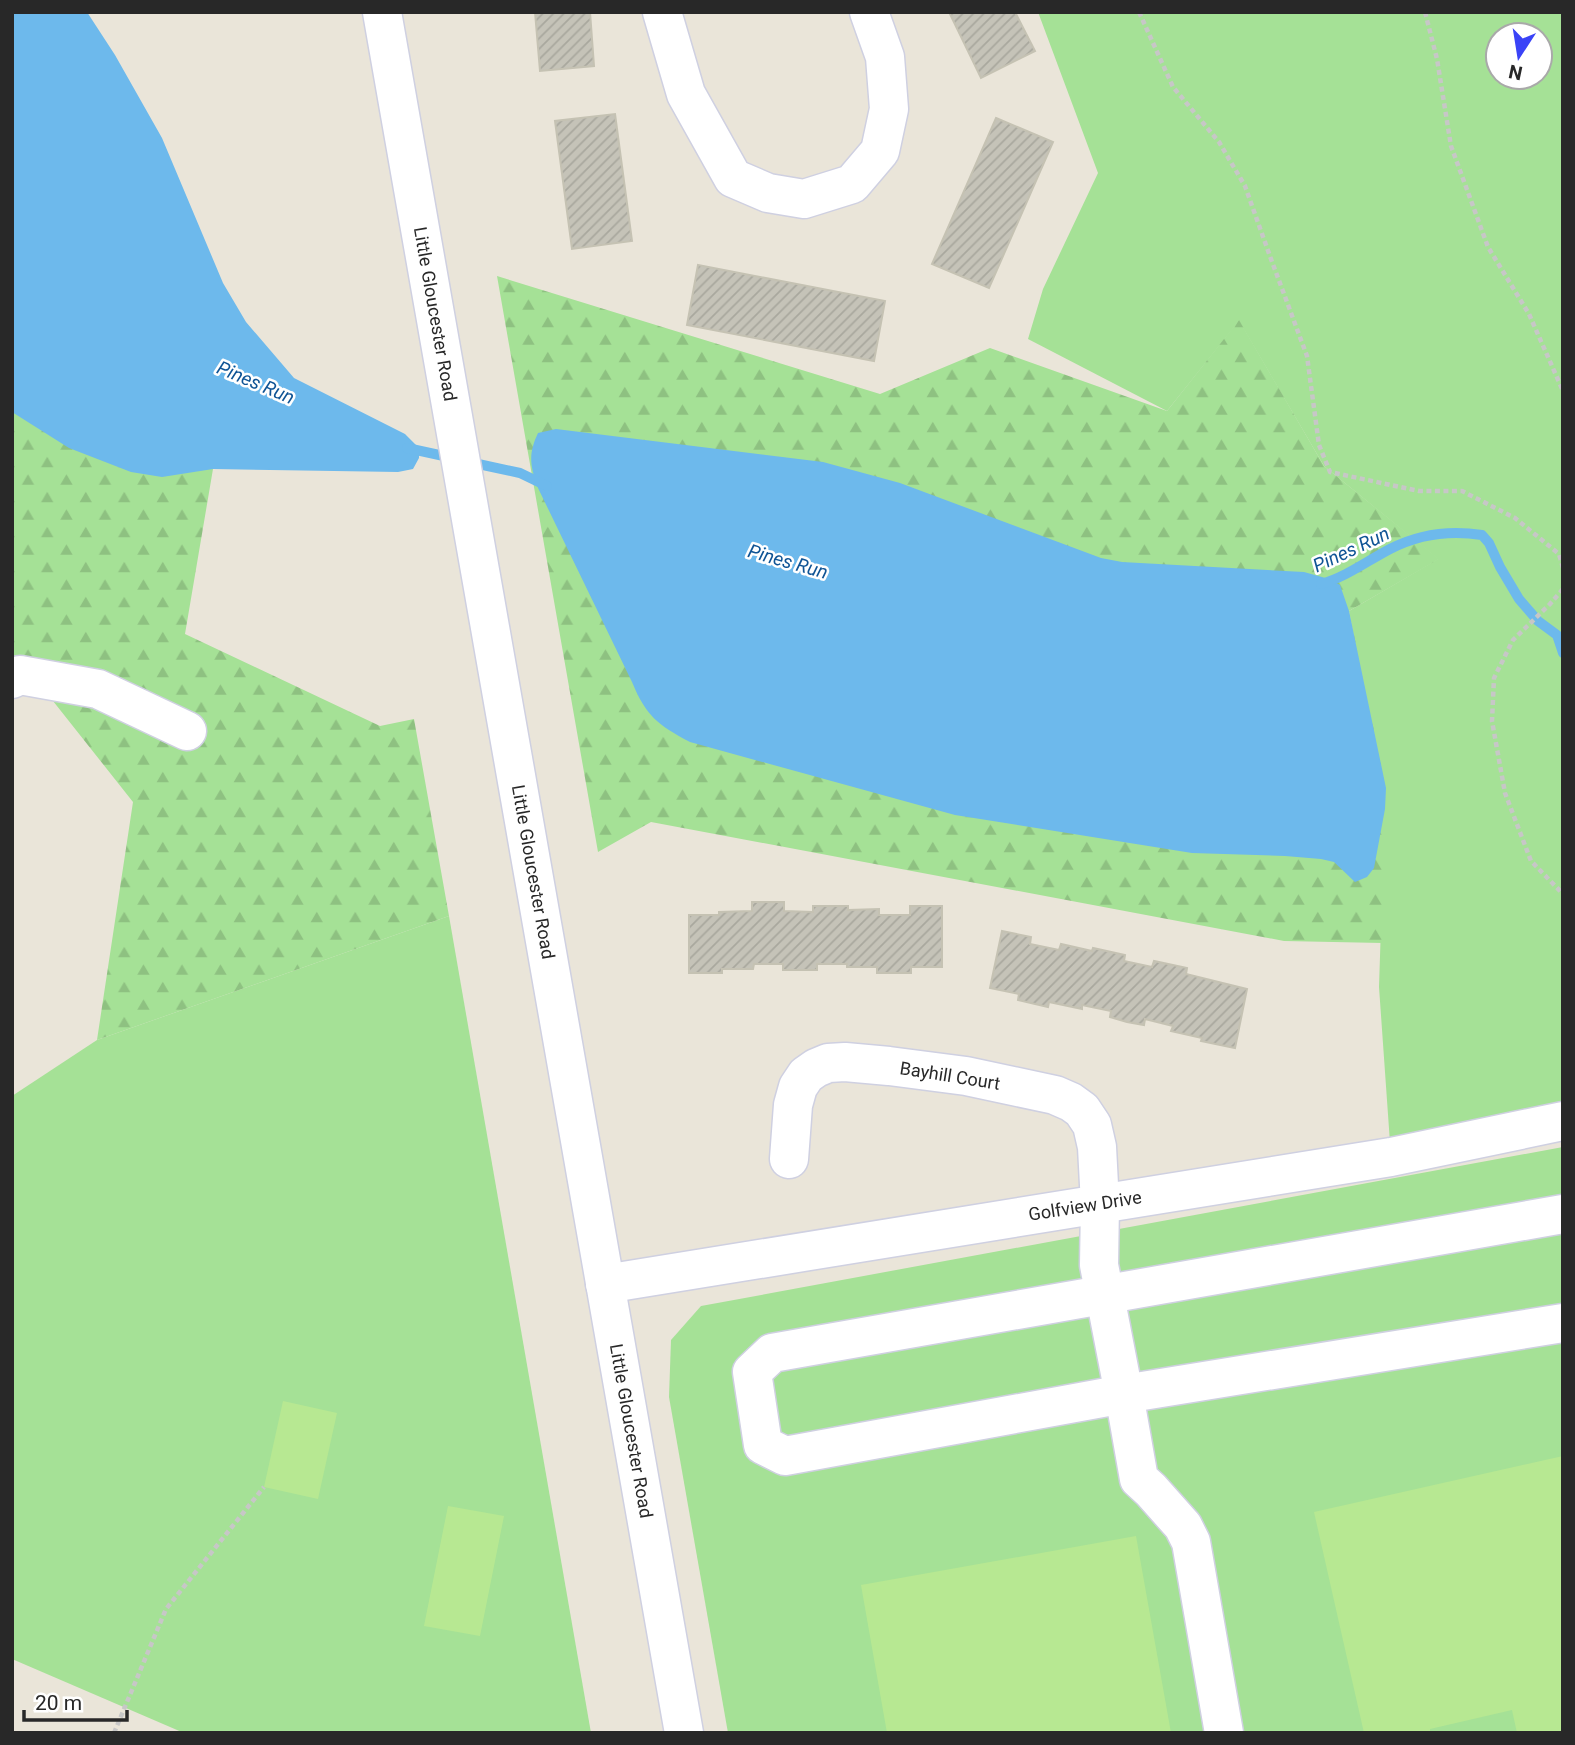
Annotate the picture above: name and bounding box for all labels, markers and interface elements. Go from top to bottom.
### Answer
north arrow [1484,21,1554,91]
text: N [1507,59,1525,85]
street label: Little Gloucester Road [410,225,461,403]
water label: Pines Run [214,356,298,409]
water label: Pines Run [1309,522,1393,577]
water label: Pines Run [745,539,830,584]
street label: Little Gloucester Road [508,783,559,961]
street label: Bayhill Court [898,1057,1002,1094]
street label: Golfview Drive [1027,1186,1143,1225]
street label: Little Gloucester Road [606,1342,657,1520]
scale bar [24,1678,128,1722]
text: 20 m [35,1691,82,1715]

